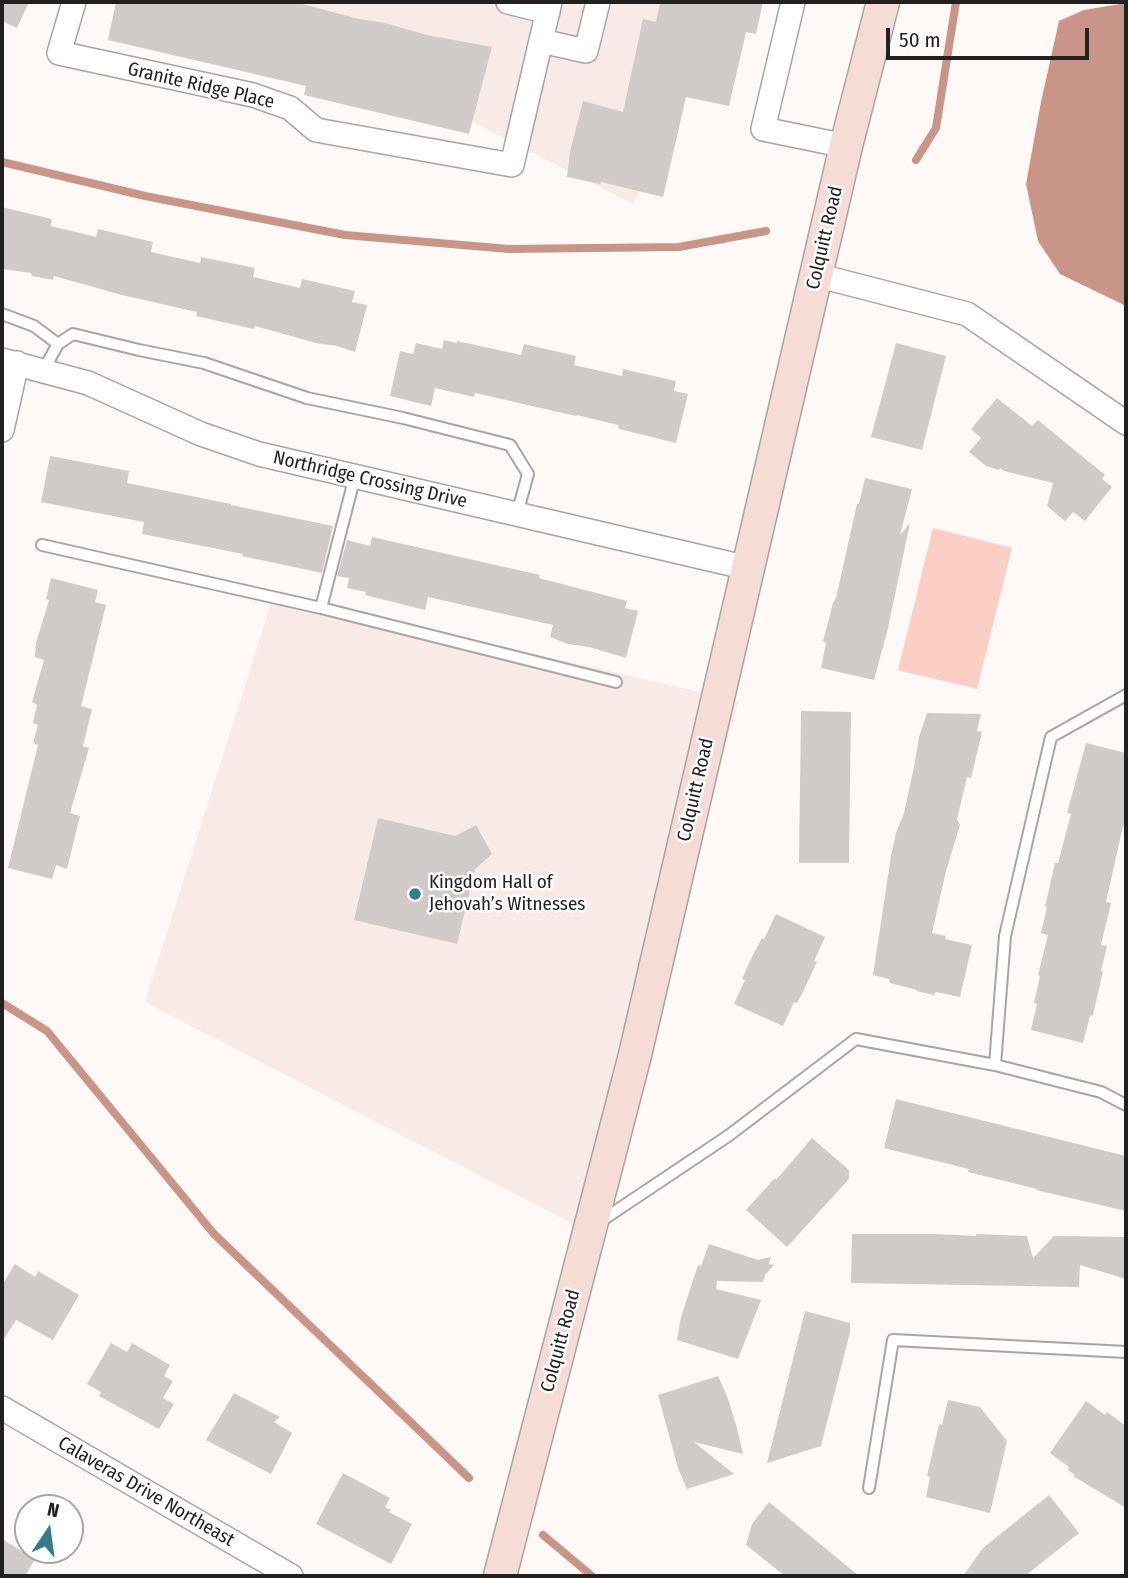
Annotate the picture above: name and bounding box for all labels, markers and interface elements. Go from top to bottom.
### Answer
scale bar [890,14,1093,58]
text: 50 m [899,27,941,53]
street label: Granite Ridge Place [125,58,277,114]
street label: Colquitt Road [802,184,848,292]
street label: Northridge Crossing Drive [271,447,469,513]
street label: Colquitt Road [673,736,719,844]
place label: Kingdom Hall of Jehovah’s Witnesses [429,872,585,916]
marker: Kingdom Hall of Jehovah’s Witnesses [407,886,423,902]
street label: Colquitt Road [536,1287,586,1395]
street label: Calaveras Drive Northeast [54,1432,238,1552]
north arrow [14,1494,84,1564]

